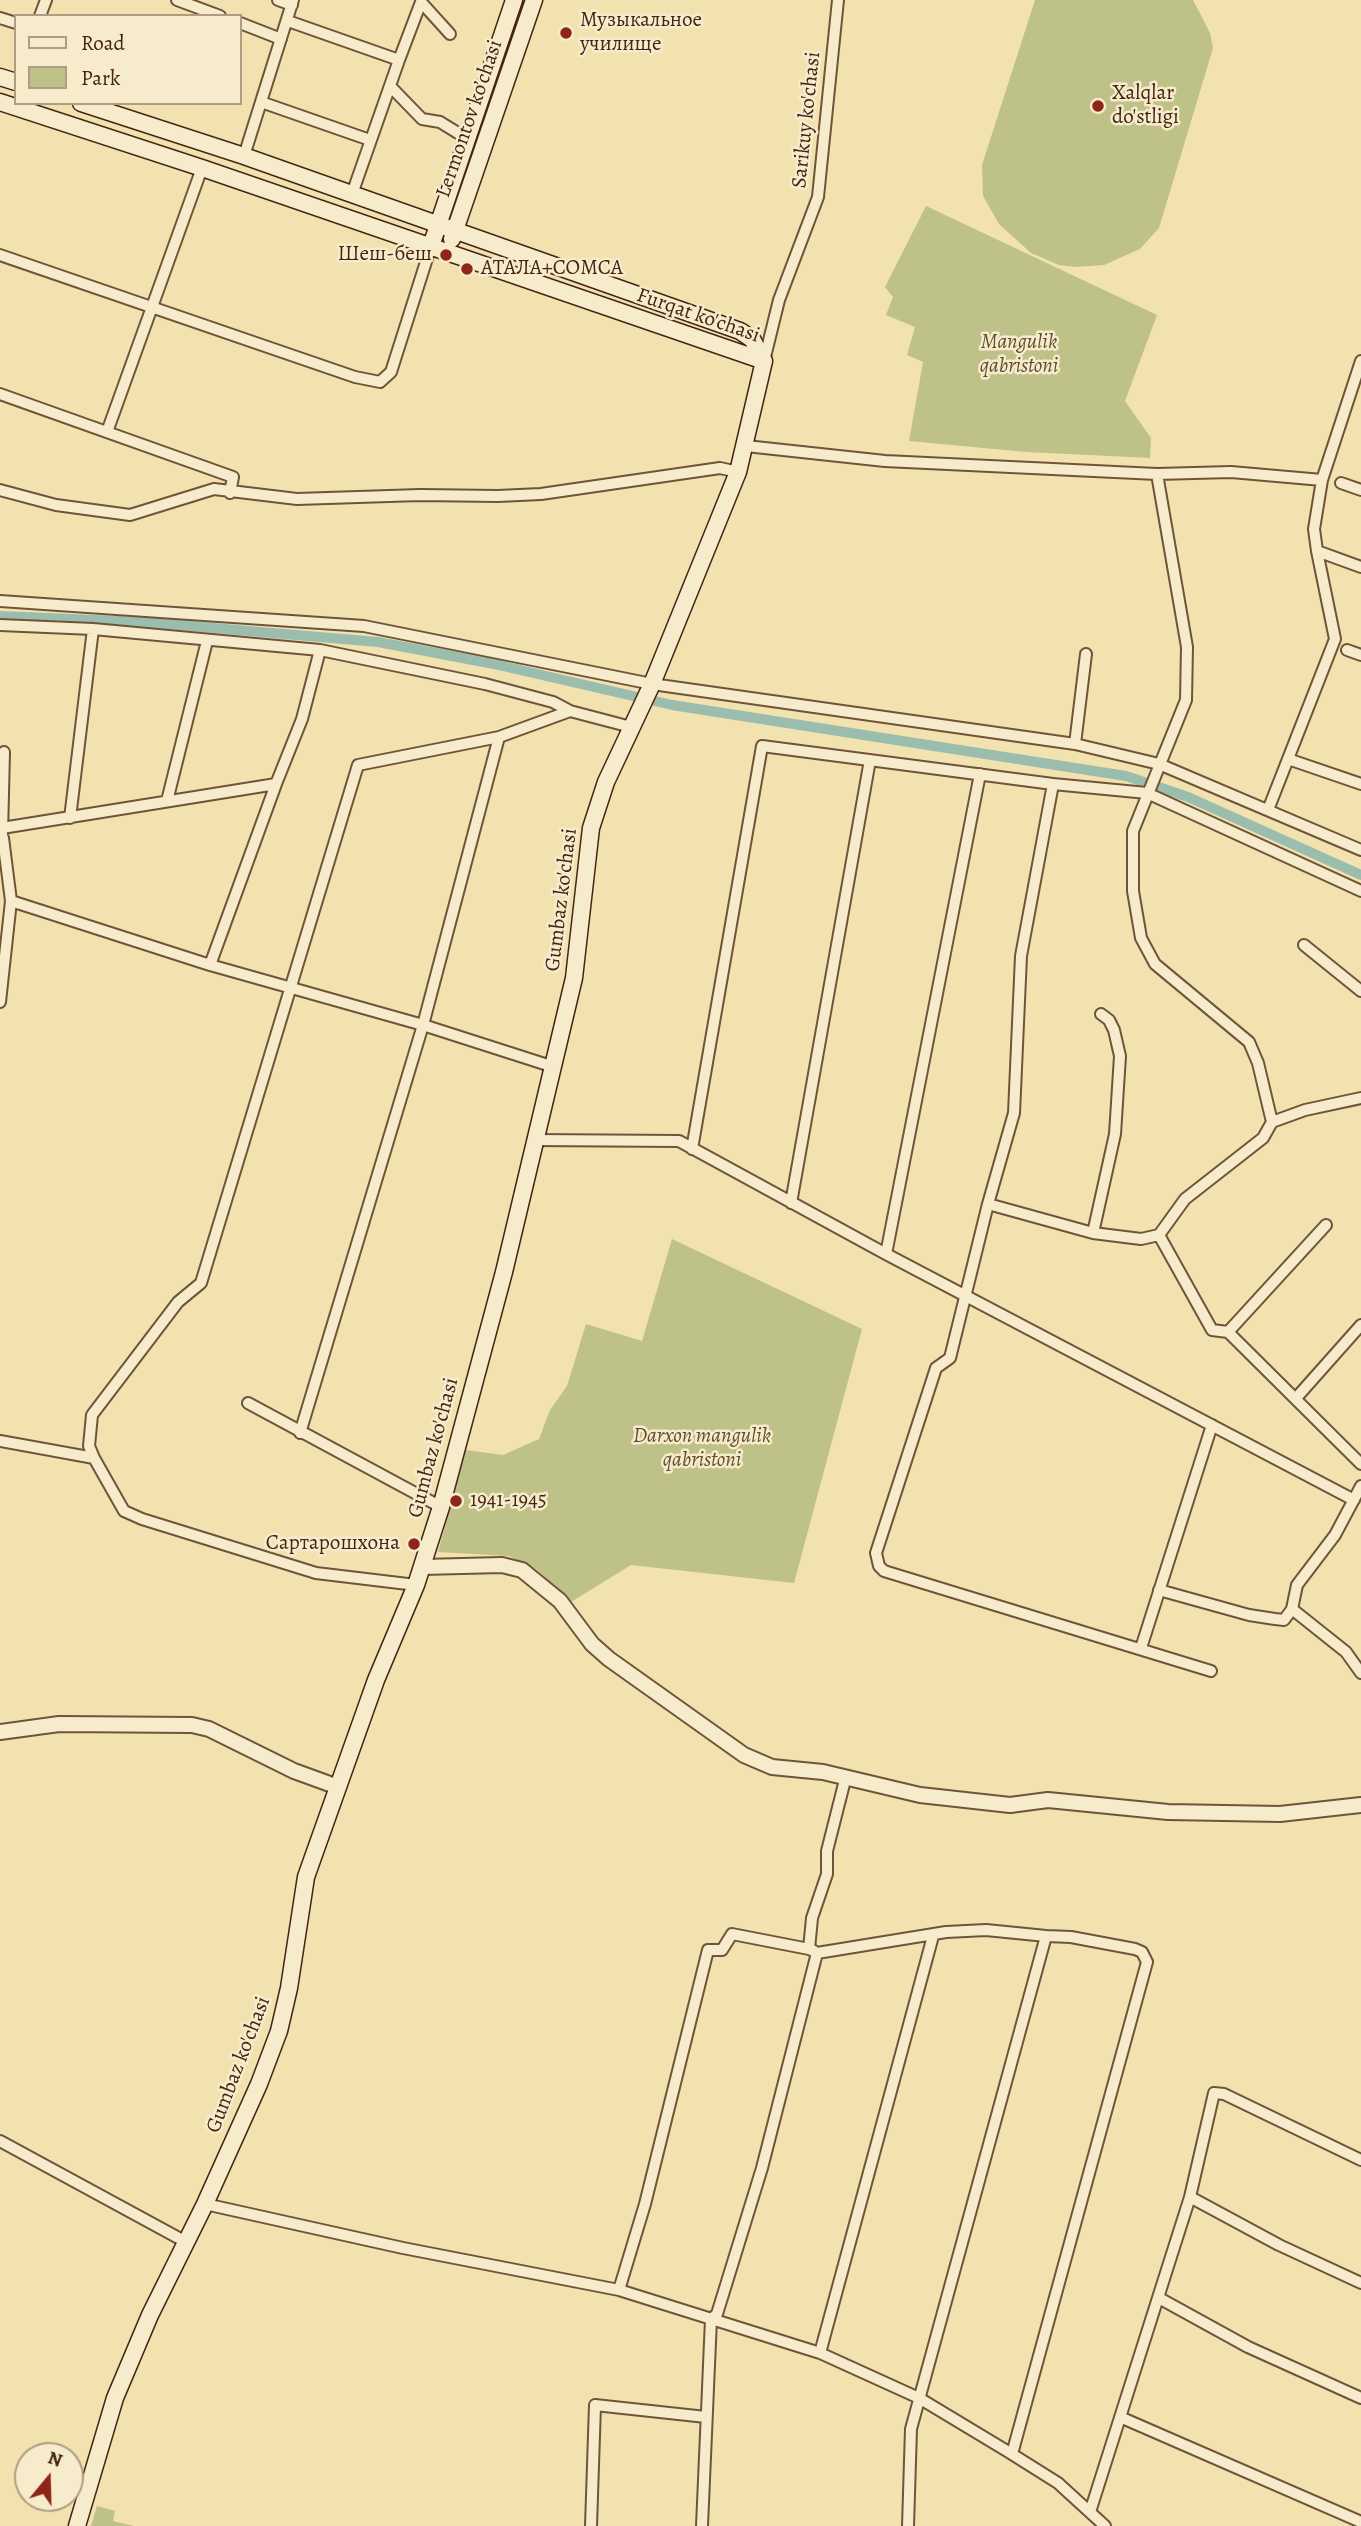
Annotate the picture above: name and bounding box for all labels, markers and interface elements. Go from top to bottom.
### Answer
place label: Музыкальное училище [580,8,702,58]
legend [14,14,242,105]
marker: Музыкальное училище [558,25,574,41]
text: Road [81,29,125,57]
street label: Lermontov ko’chasi [431,37,509,201]
street label: Sarikuy ko'chasi [787,51,827,189]
text: Park [81,64,120,92]
place label: Xalqlar do'stligi [1112,81,1179,131]
marker: Xalqlar do'stligi [1090,98,1106,114]
place label: Шеш-беш [338,242,432,268]
marker: Шеш-беш [438,247,454,263]
place label: АТАЛА+СОМСА [481,256,623,282]
marker: АТАЛА+СОМСА [459,261,475,277]
street label: Furqat ko'chasi [633,283,763,349]
park label: Mangulik qabristoni [980,330,1058,380]
street label: Gumbaz ko'chasi [541,827,583,973]
street label: Gumbaz ko'chasi [403,1375,465,1521]
park label: Darxon mangulik qabristoni [633,1424,771,1474]
place label: 1941-1945 [470,1488,547,1514]
marker: 1941-1945 [448,1493,464,1509]
place label: Сартарошхона [266,1531,400,1557]
marker: Сартарошхона [406,1536,422,1552]
street label: Gumbaz ko'chasi [201,1993,277,2137]
north arrow [14,2442,84,2512]
text: N [44,2444,66,2474]

